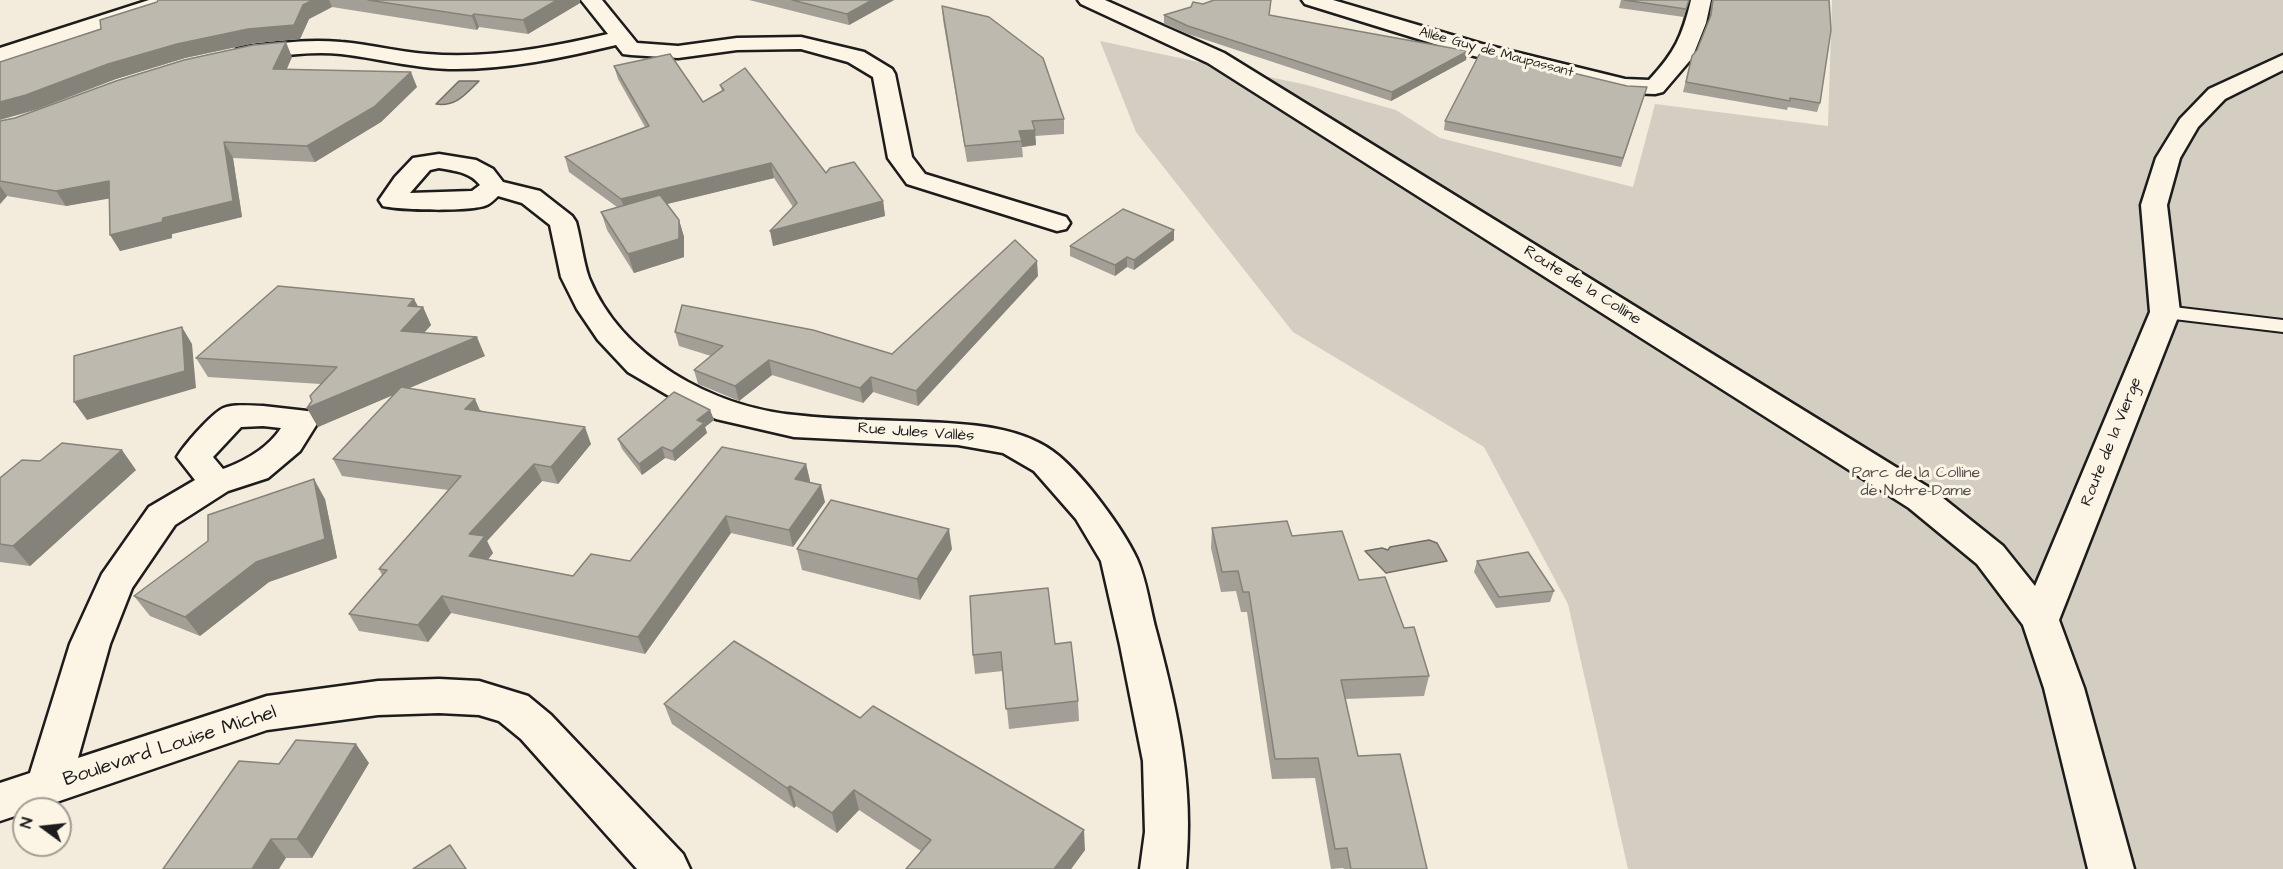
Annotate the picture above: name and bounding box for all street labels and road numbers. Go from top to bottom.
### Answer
street label: Allée Guy de Maupassant [1417,24,1575,82]
street label: Route de la Colline [1520,242,1644,330]
street label: Route de la Vierge [2077,375,2147,509]
street label: Rue Jules Vallès [857,419,975,447]
street label: Boulevard Louise Michel [60,701,280,793]

